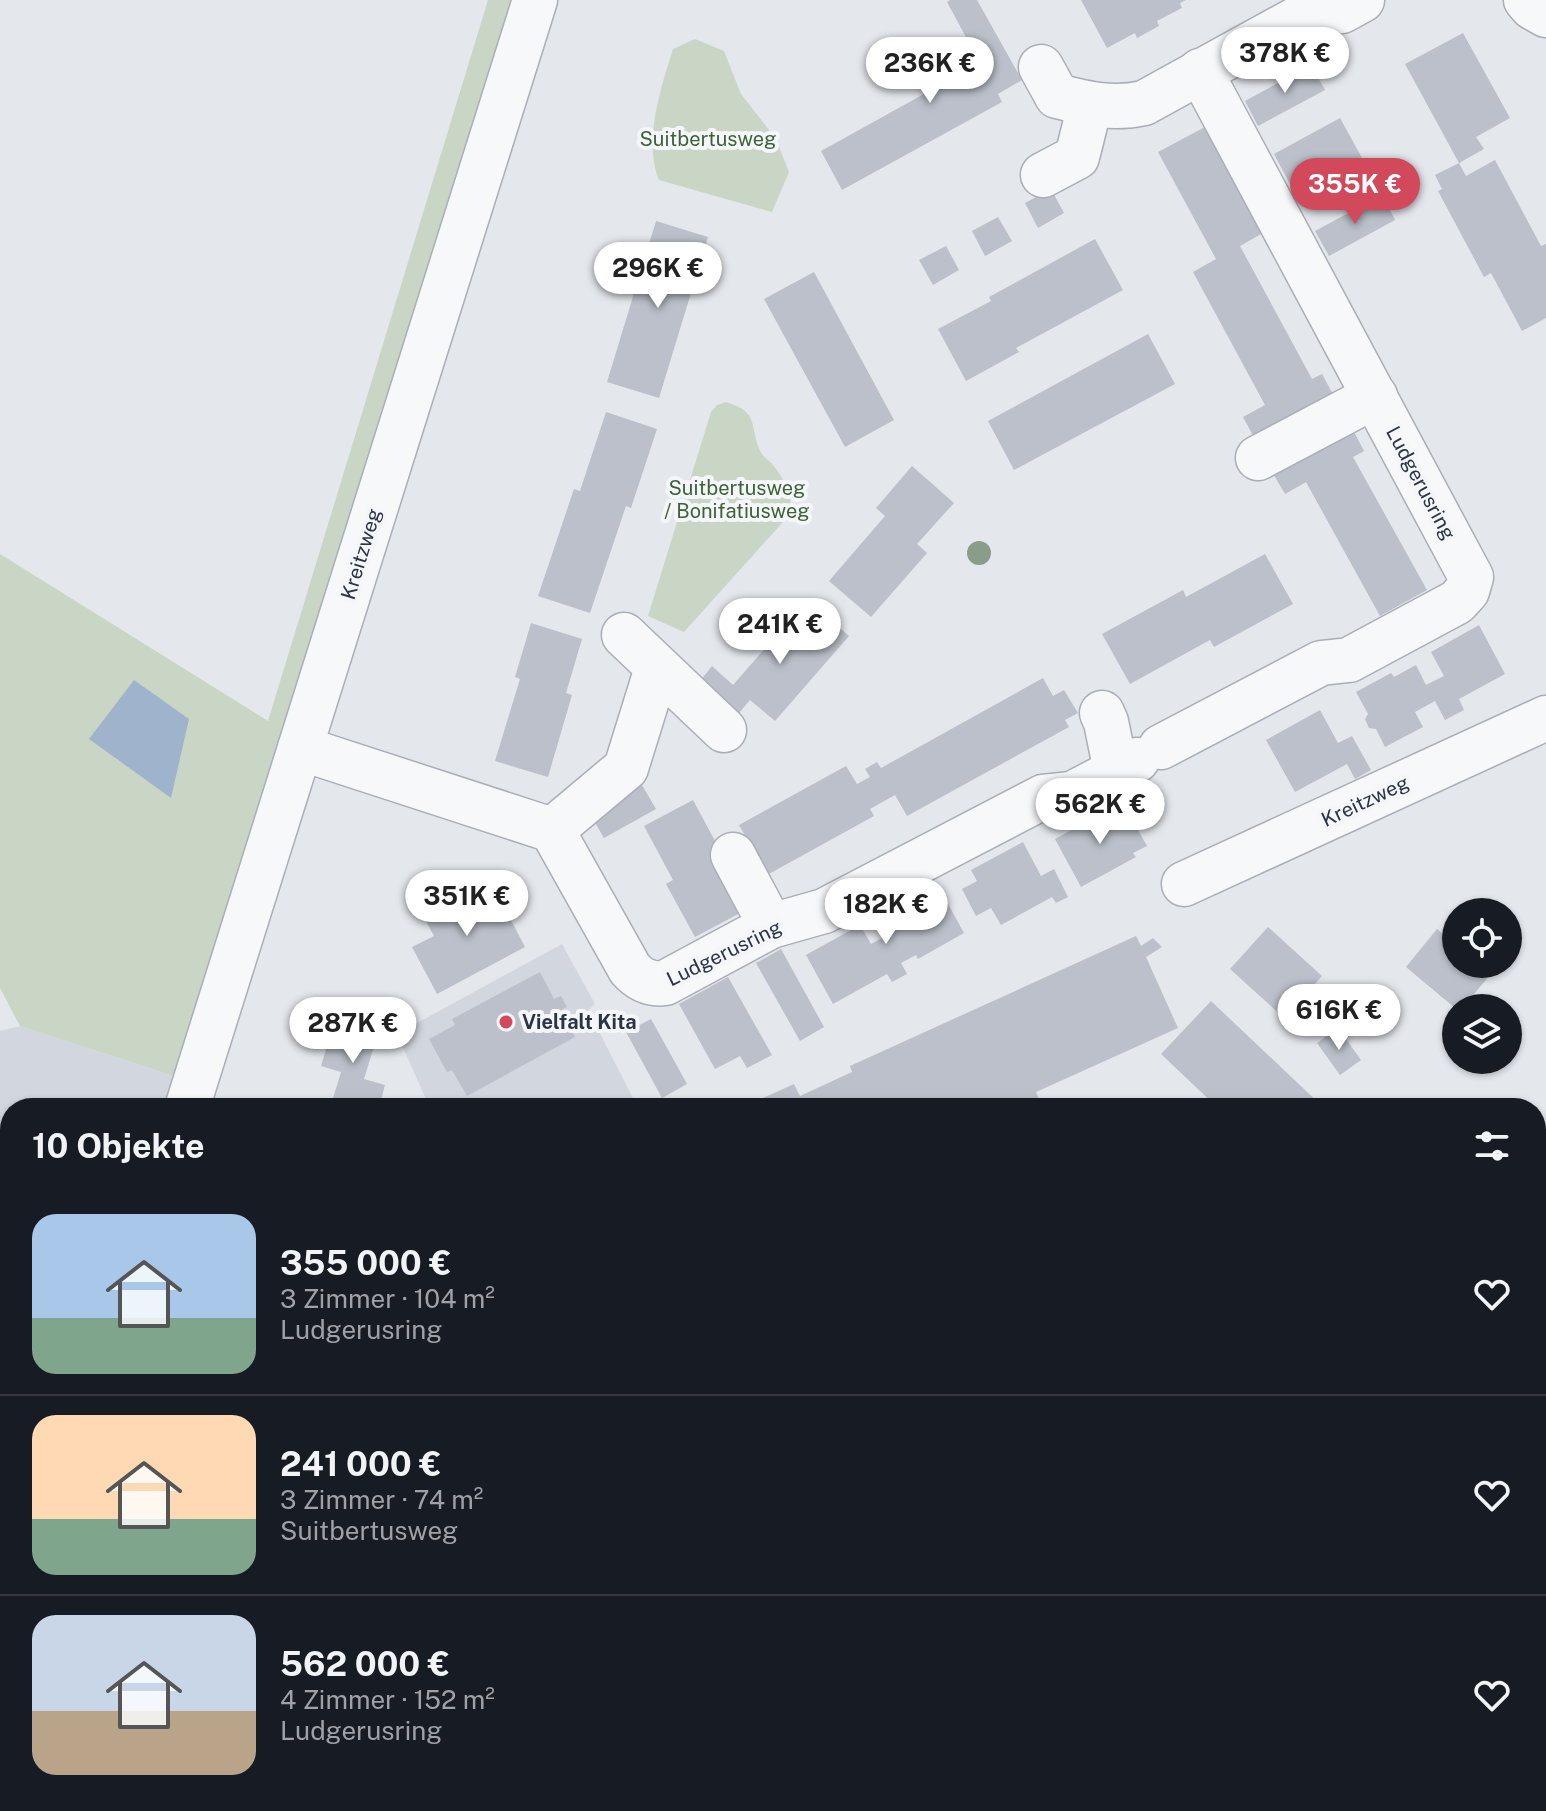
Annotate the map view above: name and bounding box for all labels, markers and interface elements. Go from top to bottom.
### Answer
pin: 378K € [1220,27,1350,95]
pin: 236K € [865,37,995,105]
text: 378K € [1239,37,1331,68]
text: 236K € [884,47,976,78]
park label: Suitbertusweg [639,127,777,151]
pin: 355K € [1290,158,1420,226]
text: 355K € [1308,168,1402,199]
pin: 296K € [593,242,723,310]
text: 296K € [612,252,704,283]
street label: Ludgerusring [1381,422,1461,544]
park label: Suitbertusweg / Bonifatiusweg [664,476,810,523]
street label: Kreitzweg [336,506,386,602]
pin: 241K € [715,598,845,666]
text: 241K € [737,608,823,639]
street label: Kreitzweg [1317,770,1413,832]
pin: 562K € [1035,778,1165,846]
text: 562K € [1054,788,1146,819]
pin: 351K € [402,870,532,938]
pin: 182K € [821,878,951,946]
text: 351K € [423,880,511,911]
text: 182K € [843,888,929,919]
map controls [1442,898,1522,1074]
button: locate [1442,898,1522,978]
street label: Ludgerusring [663,915,785,991]
pin: 616K € [1274,984,1404,1052]
text: 616K € [1296,994,1382,1025]
button: layers [1442,994,1522,1074]
pin: 287K € [288,997,418,1065]
text: 287K € [307,1007,399,1038]
place label: Vielfalt Kita [522,1010,637,1034]
marker: Vielfalt Kita [497,1013,515,1031]
icon: filters [1470,1124,1514,1168]
text: 10 Objekte [32,1126,205,1166]
text: 355 000 € [280,1243,452,1283]
icon: home [96,1246,192,1342]
icon: heart [1470,1272,1514,1316]
text: 3 Zimmer · 104 m² [280,1283,495,1314]
text: Ludgerusring [280,1314,442,1345]
text: 241 000 € [280,1444,441,1484]
icon: home [96,1447,192,1543]
icon: heart [1470,1473,1514,1517]
text: 3 Zimmer · 74 m² [280,1484,483,1515]
text: Suitbertusweg [280,1515,458,1546]
text: 562 000 € [280,1644,450,1684]
icon: home [96,1647,192,1743]
icon: heart [1470,1673,1514,1717]
text: 4 Zimmer · 152 m² [280,1684,495,1715]
text: Ludgerusring [280,1715,442,1746]

